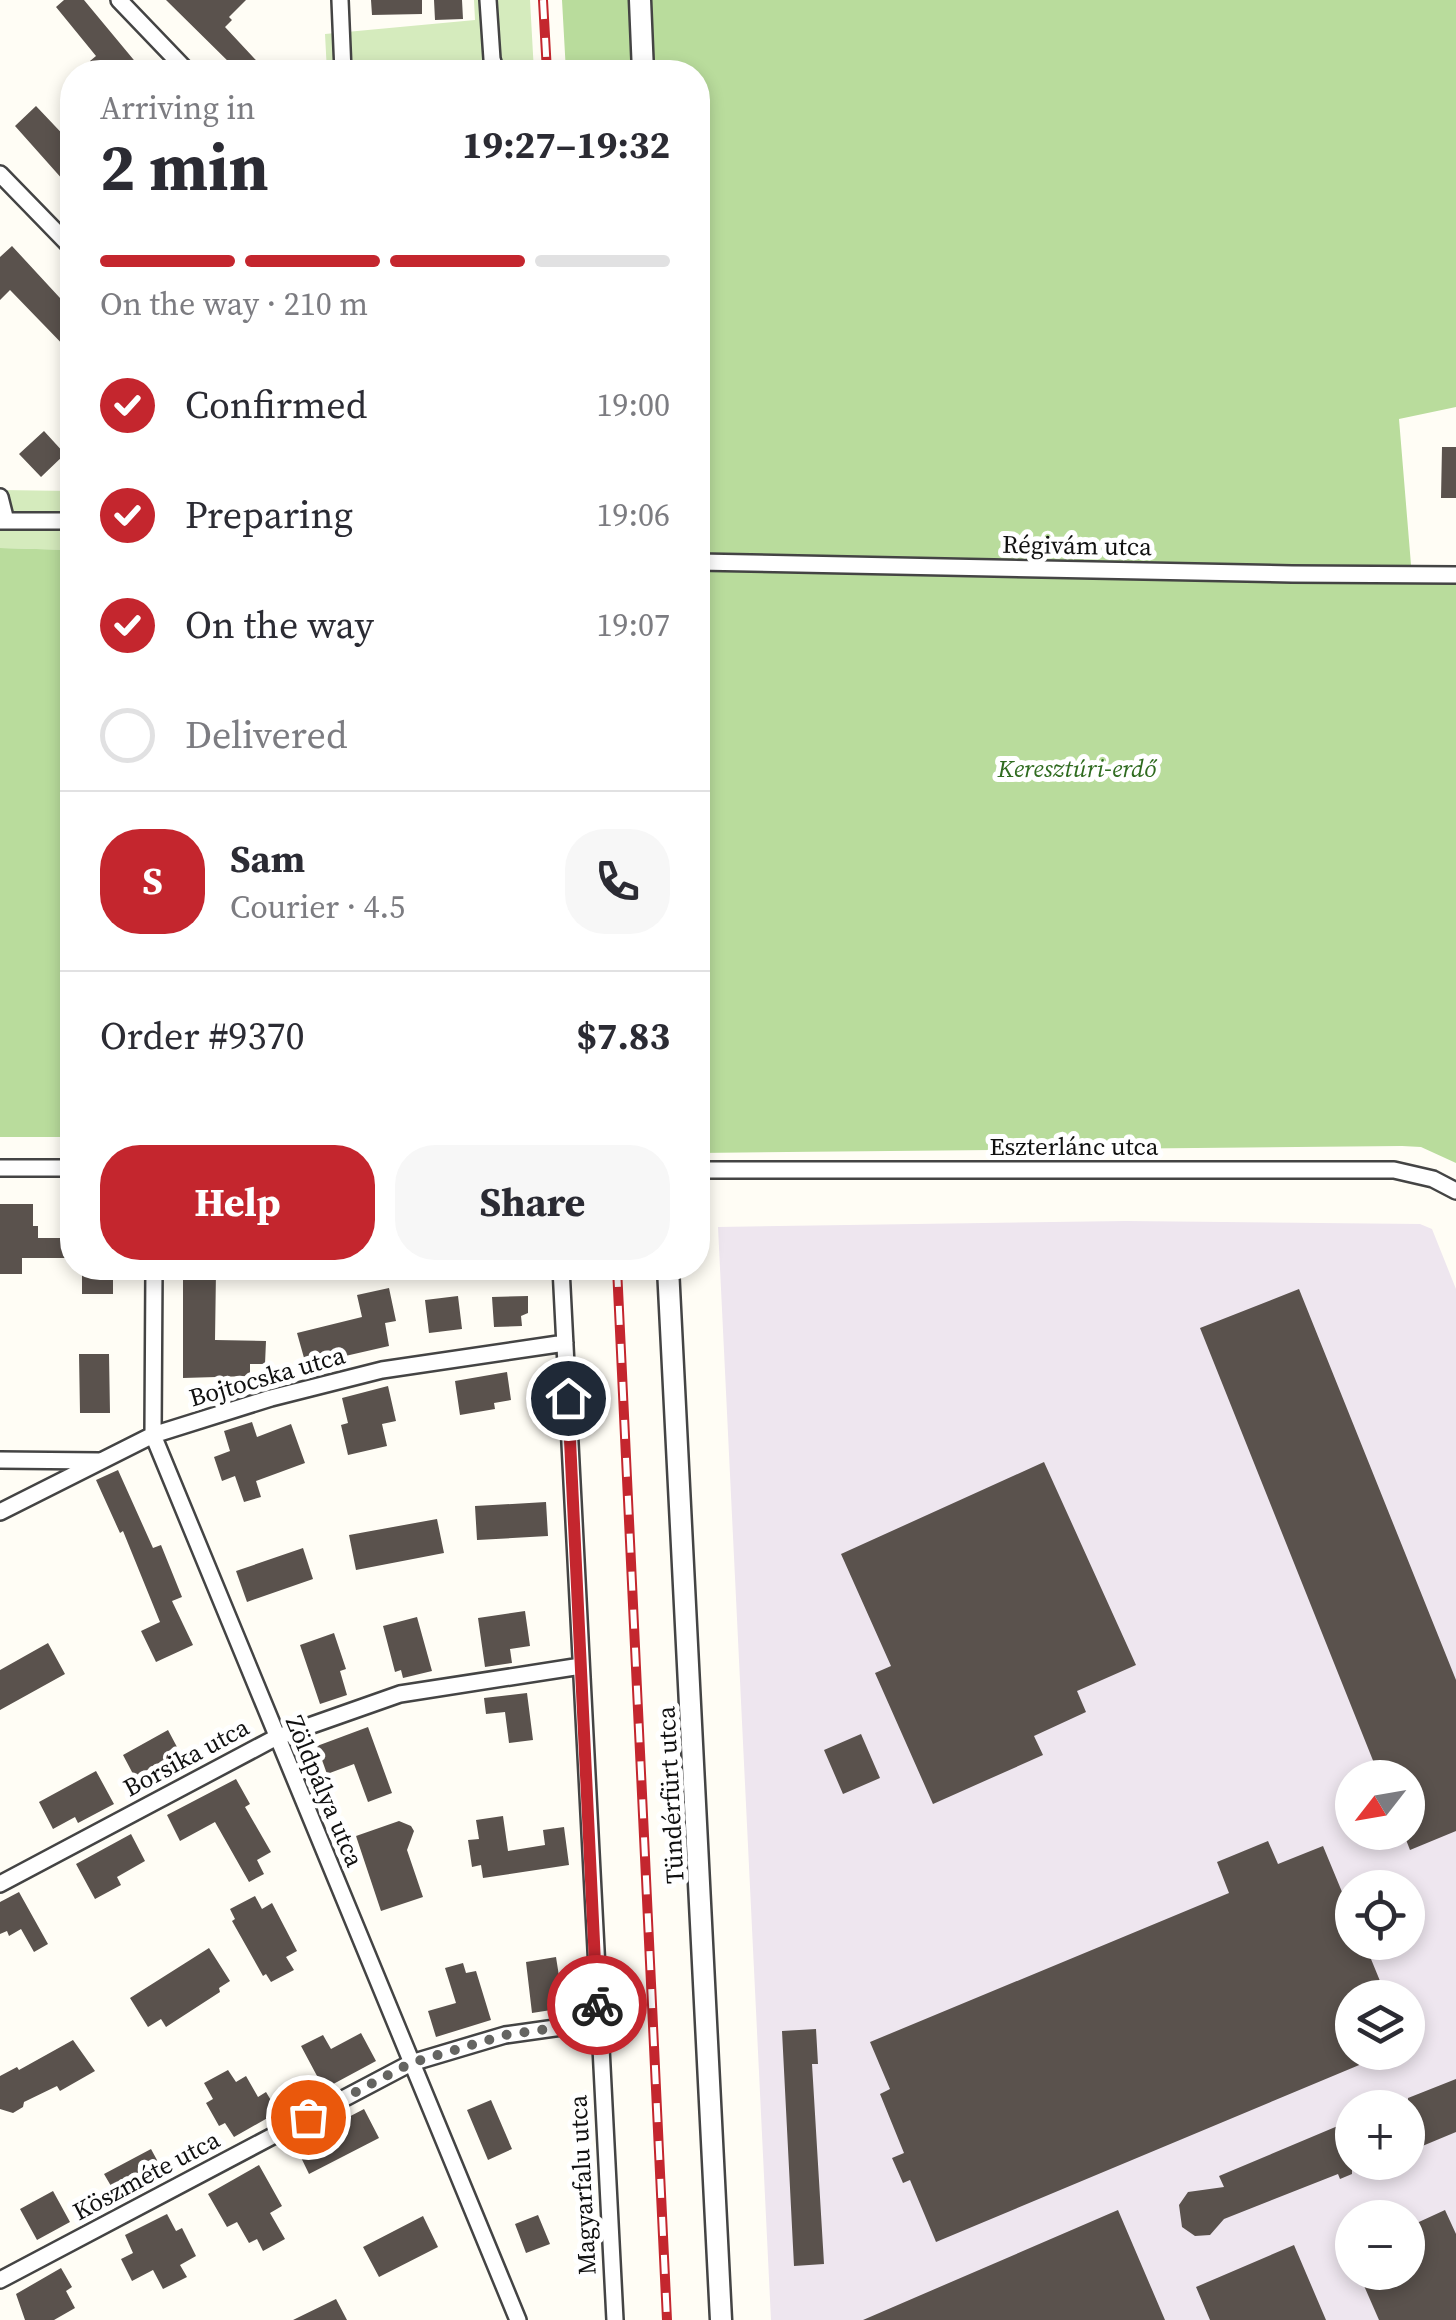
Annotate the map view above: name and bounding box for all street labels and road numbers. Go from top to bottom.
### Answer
street label: Régivám utca [1002,527,1152,563]
street label: Eszterlánc utca [989,1129,1159,1163]
street label: Bojtocska utca [185,1337,349,1415]
street label: Tündérfürt utca [648,1705,692,1885]
street label: Borsika utca [117,1709,255,1804]
street label: Zöldpálya utca [278,1710,372,1872]
street label: Magyarfalu utca [560,2094,604,2276]
street label: Köszméte utca [67,2122,226,2228]

